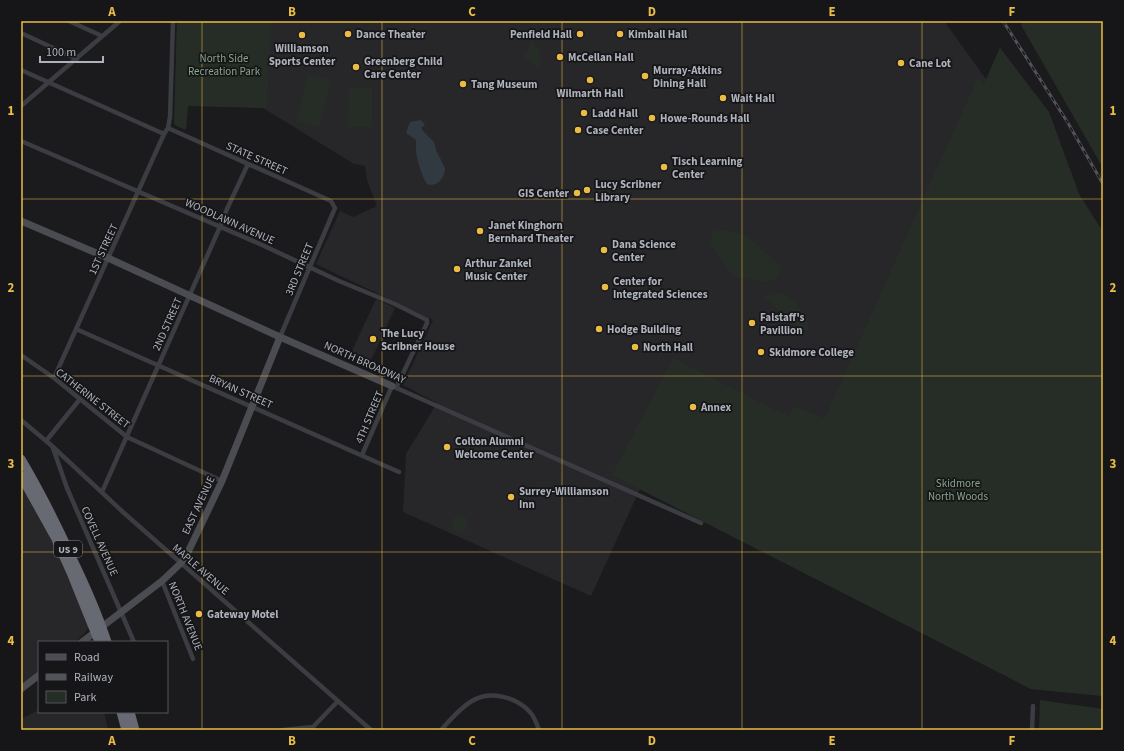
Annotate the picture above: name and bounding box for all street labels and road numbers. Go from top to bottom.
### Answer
street label: STATE STREET [224,138,290,179]
street label: WOODLAWN AVENUE [183,195,277,248]
street label: 1ST STREET [85,221,122,277]
street label: 3RD STREET [282,240,317,298]
street label: 2ND STREET [149,295,186,353]
street label: NORTH BROADWAY [322,338,409,388]
street label: CATHERINE STREET [53,365,133,432]
street label: BRYAN STREET [207,371,275,412]
street label: 4TH STREET [352,388,387,446]
street label: EAST AVENUE [178,473,219,537]
street label: COVELL AVENUE [77,504,122,579]
street label: MAPLE AVENUE [169,540,232,598]
road number: US 9 [54,541,82,557]
street label: NORTH AVENUE [165,579,206,653]

